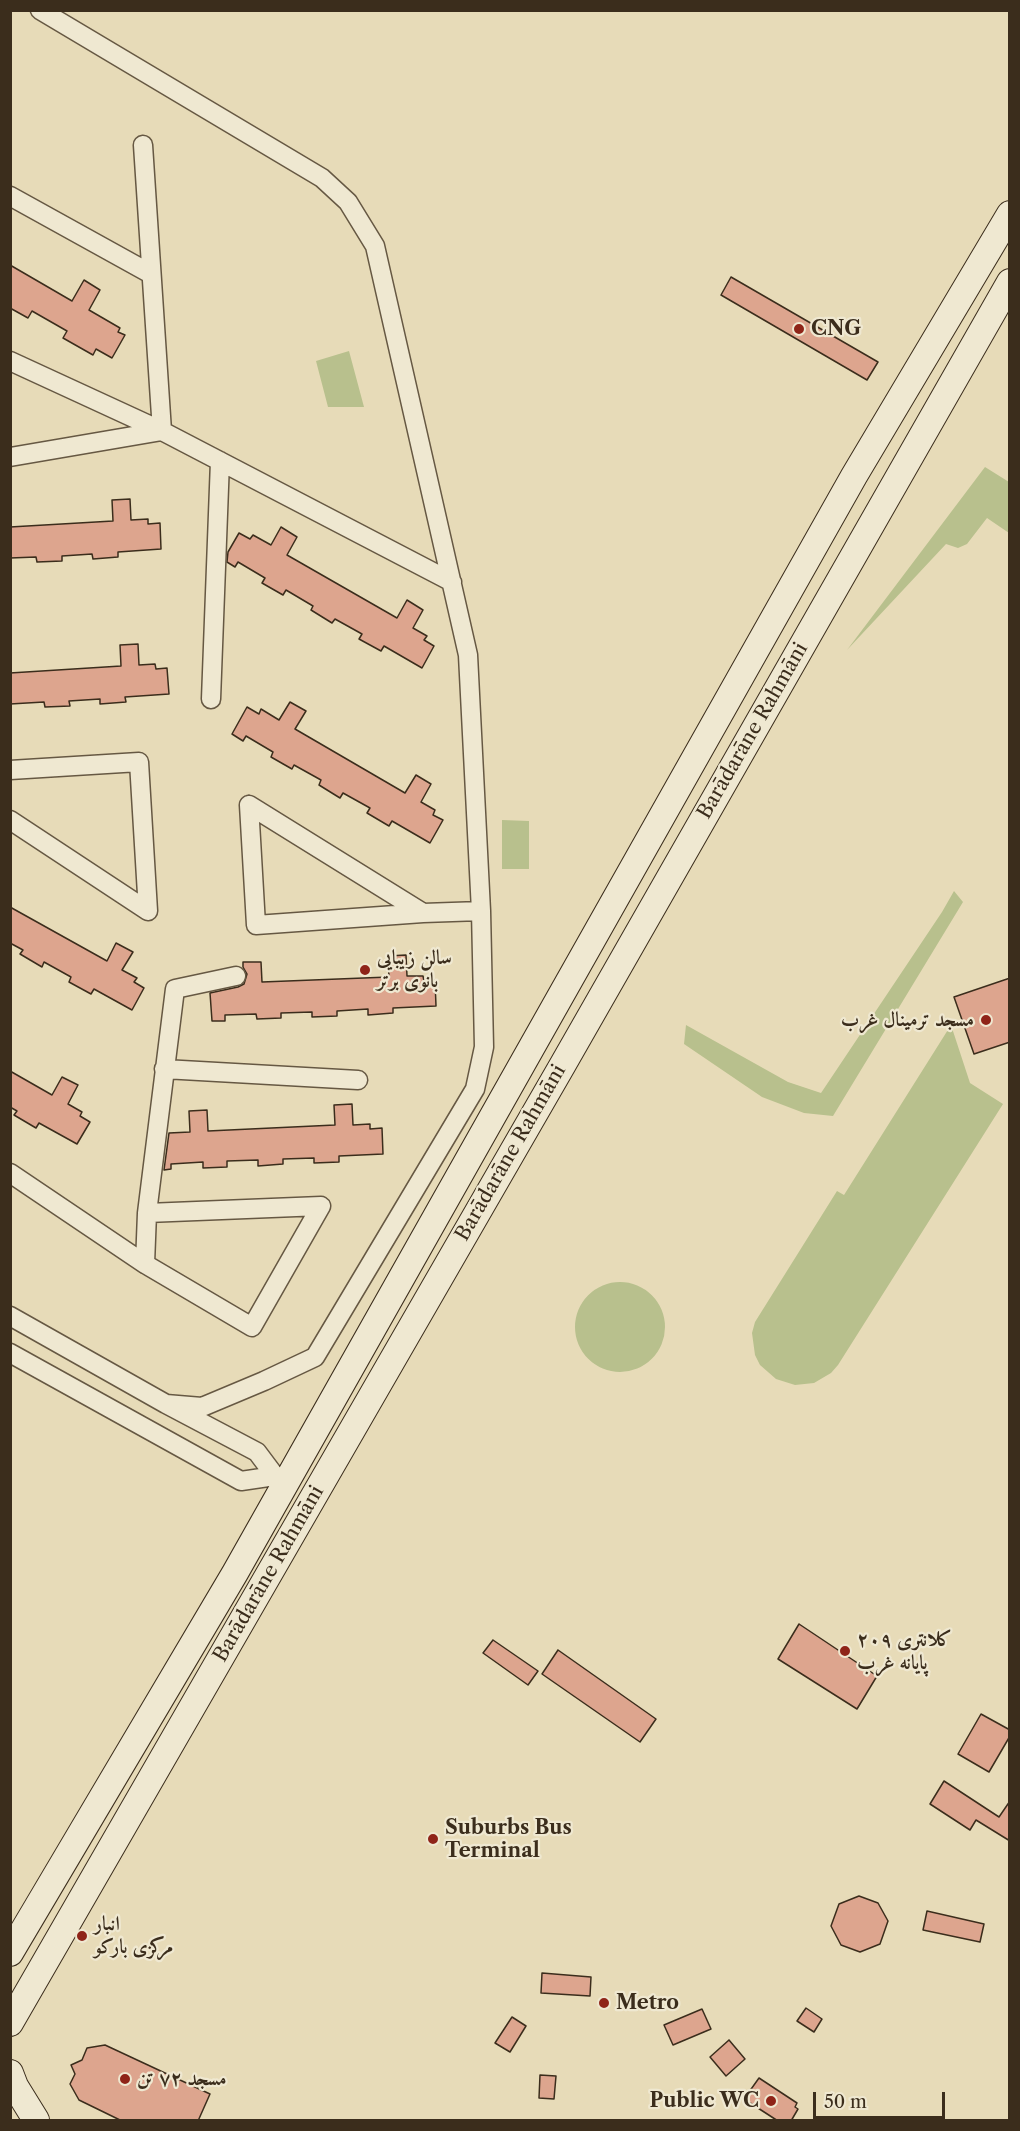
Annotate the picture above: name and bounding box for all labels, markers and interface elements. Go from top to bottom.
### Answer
place label: CNG [811,317,861,341]
marker: CNG [792,322,806,336]
street label: Barādarāne Rahmāni [693,639,813,823]
place label: سالن زیبایی بانوی برتر [377,946,452,993]
marker: سالن زیبایی بانوی برتر [358,963,372,977]
place label: مسجد ترمینال غرب [841,1008,974,1032]
marker: مسجد ترمینال غرب [979,1013,993,1027]
street label: Barādarāne Rahmāni [451,1061,571,1245]
street label: Barādarāne Rahmāni [209,1482,329,1666]
place label: کلانتری ۲۰۹ پایانه غرب [857,1628,952,1675]
marker: کلانتری ۲۰۹ پایانه غرب [838,1644,852,1658]
place label: Suburbs Bus Terminal [445,1816,572,1863]
marker: Suburbs Bus Terminal [426,1832,440,1846]
place label: انبار مرکزی بارکو [94,1912,173,1959]
marker: انبار مرکزی بارکو [75,1929,89,1943]
place label: Metro [616,1991,679,2015]
marker: Metro [597,1996,611,2010]
place label: مسجد ۷۲ تن [137,2067,227,2091]
marker: مسجد ۷۲ تن [118,2072,132,2086]
scale bar [816,2080,948,2118]
place label: Public WC [649,2089,759,2113]
text: 50 m [824,2091,867,2113]
marker: Public WC [764,2094,778,2108]

